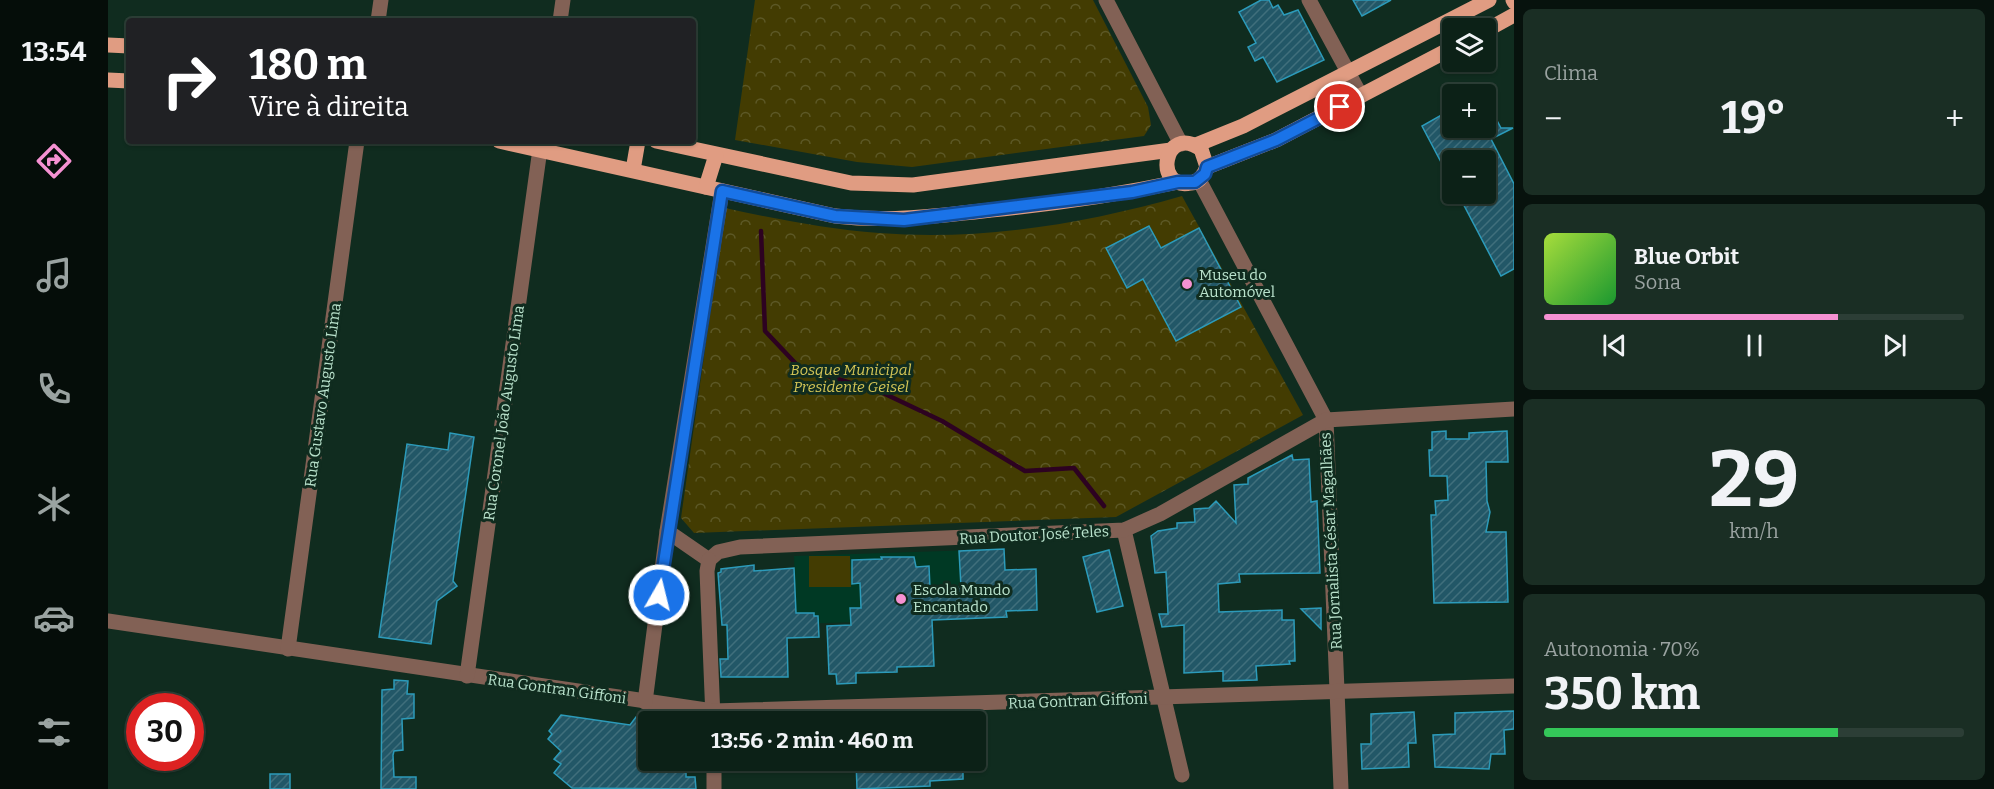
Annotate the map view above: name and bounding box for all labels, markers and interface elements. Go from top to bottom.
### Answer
map controls [1442,18,1496,204]
button: layers [1442,18,1496,72]
text: 13:54 [22,36,86,68]
text: 180 m [249,40,367,90]
icon: right [150,42,228,120]
text: Clima [1544,61,1598,85]
pin [1314,81,1365,132]
button: + [1442,84,1496,138]
icon: arrive [1323,90,1356,123]
text: Vire à direita [249,91,409,123]
text: 19° [1721,91,1786,145]
text: − [1544,99,1562,139]
text: + [1945,99,1964,139]
icon: directions [33,140,75,182]
button: − [1442,150,1496,204]
text: Blue Orbit [1634,243,1739,270]
icon: music [33,254,75,296]
place label: Museu do Automóvel [1199,266,1275,301]
text: Sona [1634,270,1681,294]
marker: Museu do Automóvel [1180,277,1194,291]
street label: Rua Gustavo Augusto Lima [301,302,345,488]
street label: Rua Coronel João Augusto Lima [480,304,528,522]
icon: previous [1598,329,1631,362]
icon: pause [1738,329,1771,362]
icon: next [1878,329,1911,362]
park label: Bosque Municipal Presidente Geisel [790,361,912,396]
icon: phone [33,368,75,410]
street label: Rua Jornalista César Magalhães [1316,432,1346,650]
text: 29 [1709,433,1799,527]
icon: climate [33,483,75,525]
text: km/h [1729,519,1779,543]
street label: Rua Doutor José Teles [959,522,1109,548]
position arrow [627,563,691,627]
place label: Escola Mundo Encantado [913,581,1010,616]
marker: Escola Mundo Encantado [894,592,908,606]
icon: car [33,597,75,639]
text: Autonomia · 70% [1544,637,1700,661]
text: 350 km [1544,667,1700,721]
street label: Rua Gontran Giffoni [487,670,628,708]
street label: Rua Gontran Giffoni [1008,690,1149,712]
speed limit sign: 30 [126,693,204,771]
icon: filters [33,711,75,753]
text: 13:56 · 2 min · 460 m [711,727,913,754]

